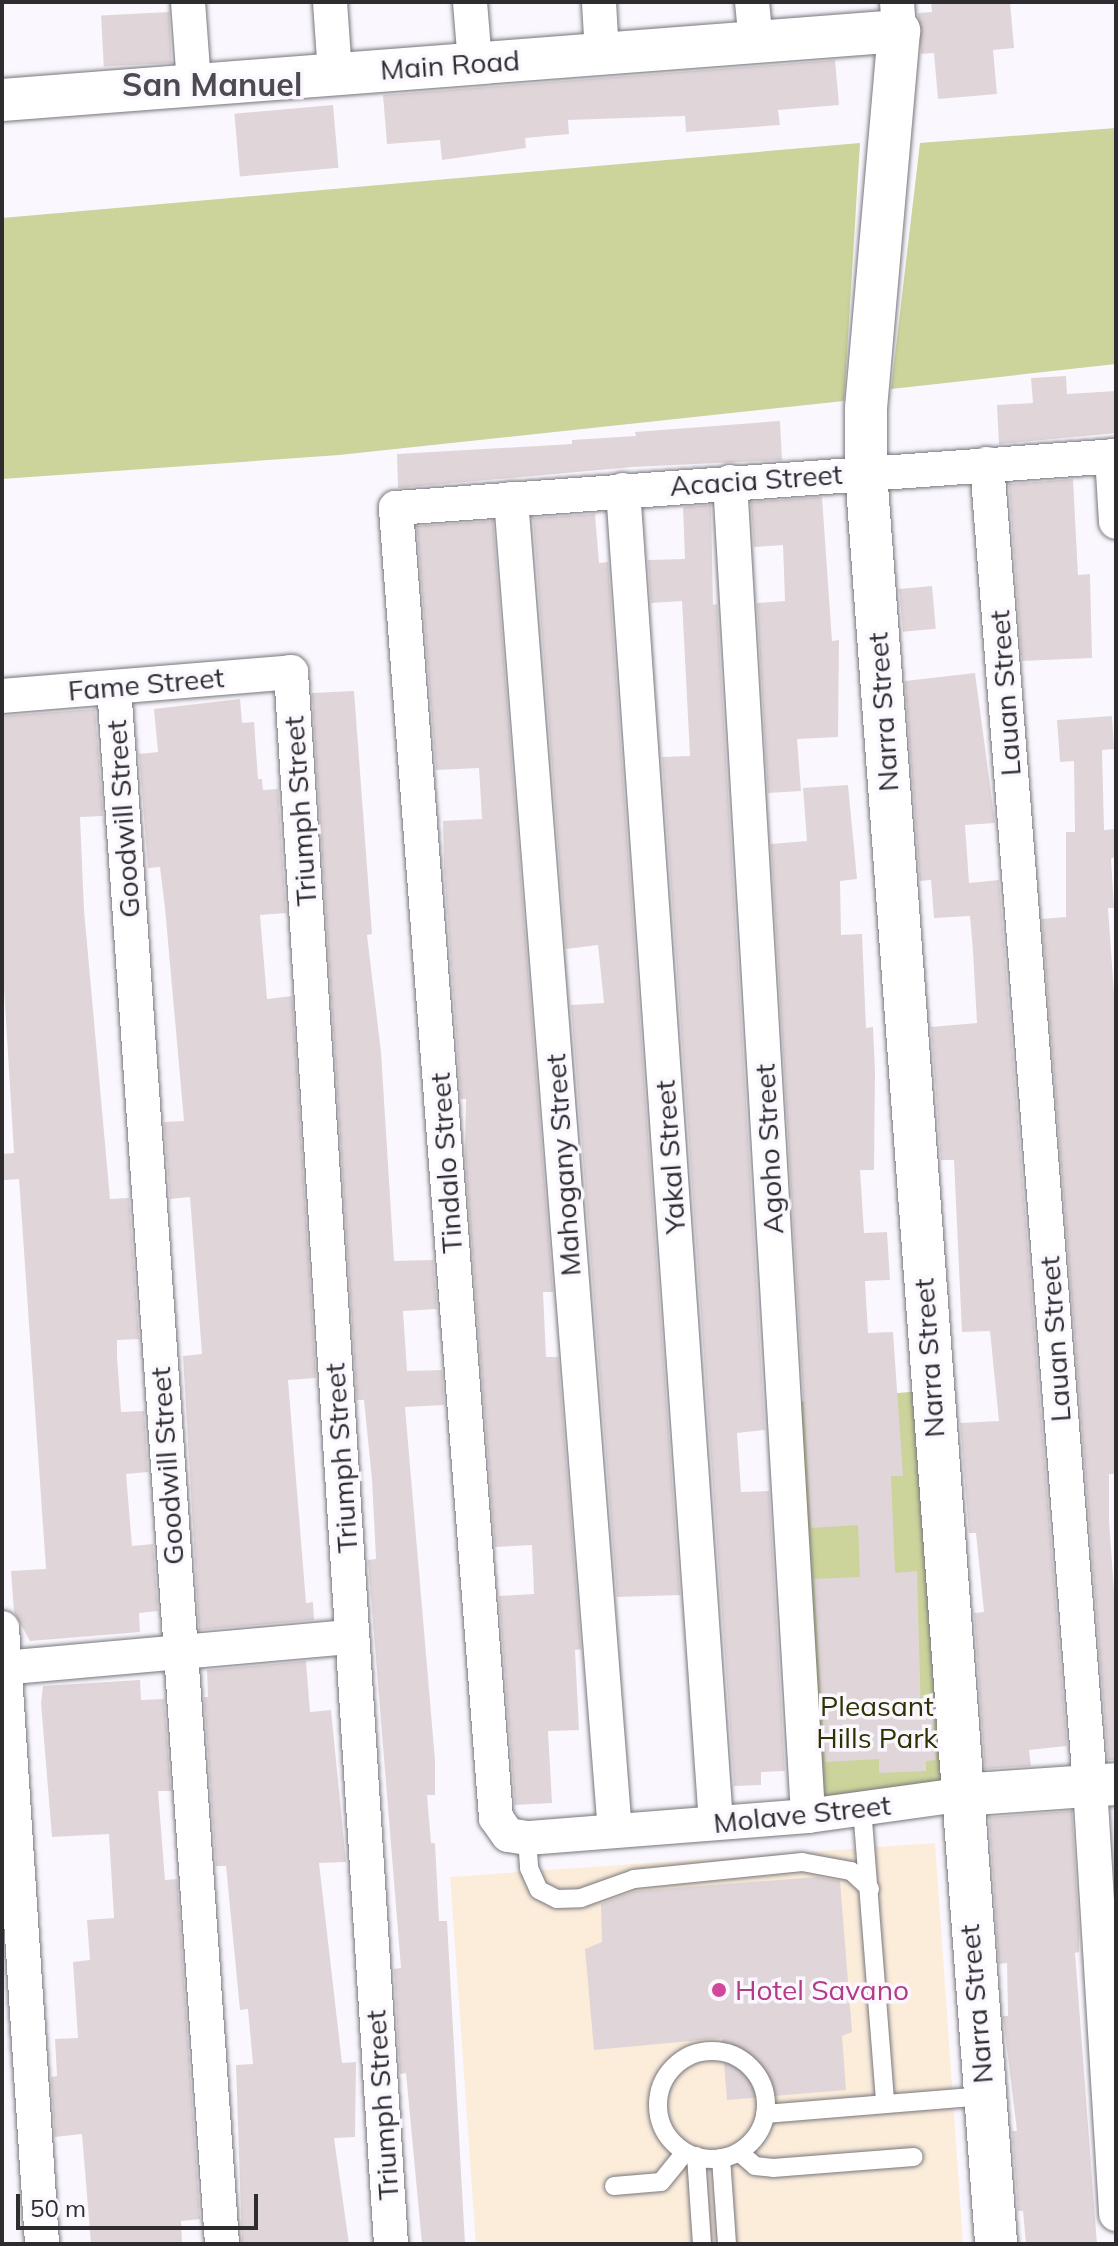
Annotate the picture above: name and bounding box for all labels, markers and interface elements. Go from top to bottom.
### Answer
street label: Main Road [379,43,521,87]
district label: San Manuel [122,65,302,103]
street label: Acacia Street [669,457,843,503]
street label: Lauan Street [982,609,1028,777]
street label: Narra Street [861,631,905,793]
street label: Fame Street [67,660,225,708]
street label: Triumph Street [277,715,323,907]
street label: Goodwill Street [99,719,147,919]
street label: Mahogany Street [538,1053,588,1277]
street label: Agoho Street [748,1063,790,1235]
street label: Tindalo Street [423,1072,469,1254]
street label: Yakal Street [648,1079,692,1235]
street label: Lauan Street [1032,1255,1078,1423]
street label: Narra Street [907,1277,951,1439]
street label: Triumph Street [318,1362,364,1554]
street label: Goodwill Street [143,1366,191,1566]
park label: Pleasant Hills Park [816,1689,938,1755]
street label: Molave Street [712,1788,892,1840]
street label: Narra Street [952,1923,1000,2085]
place label: Hotel Savano [735,1973,909,2007]
marker: Hotel Savano [710,1981,728,1999]
street label: Triumph Street [359,2009,405,2201]
scale bar [20,2178,262,2228]
text: 50 m [30,2193,86,2223]

